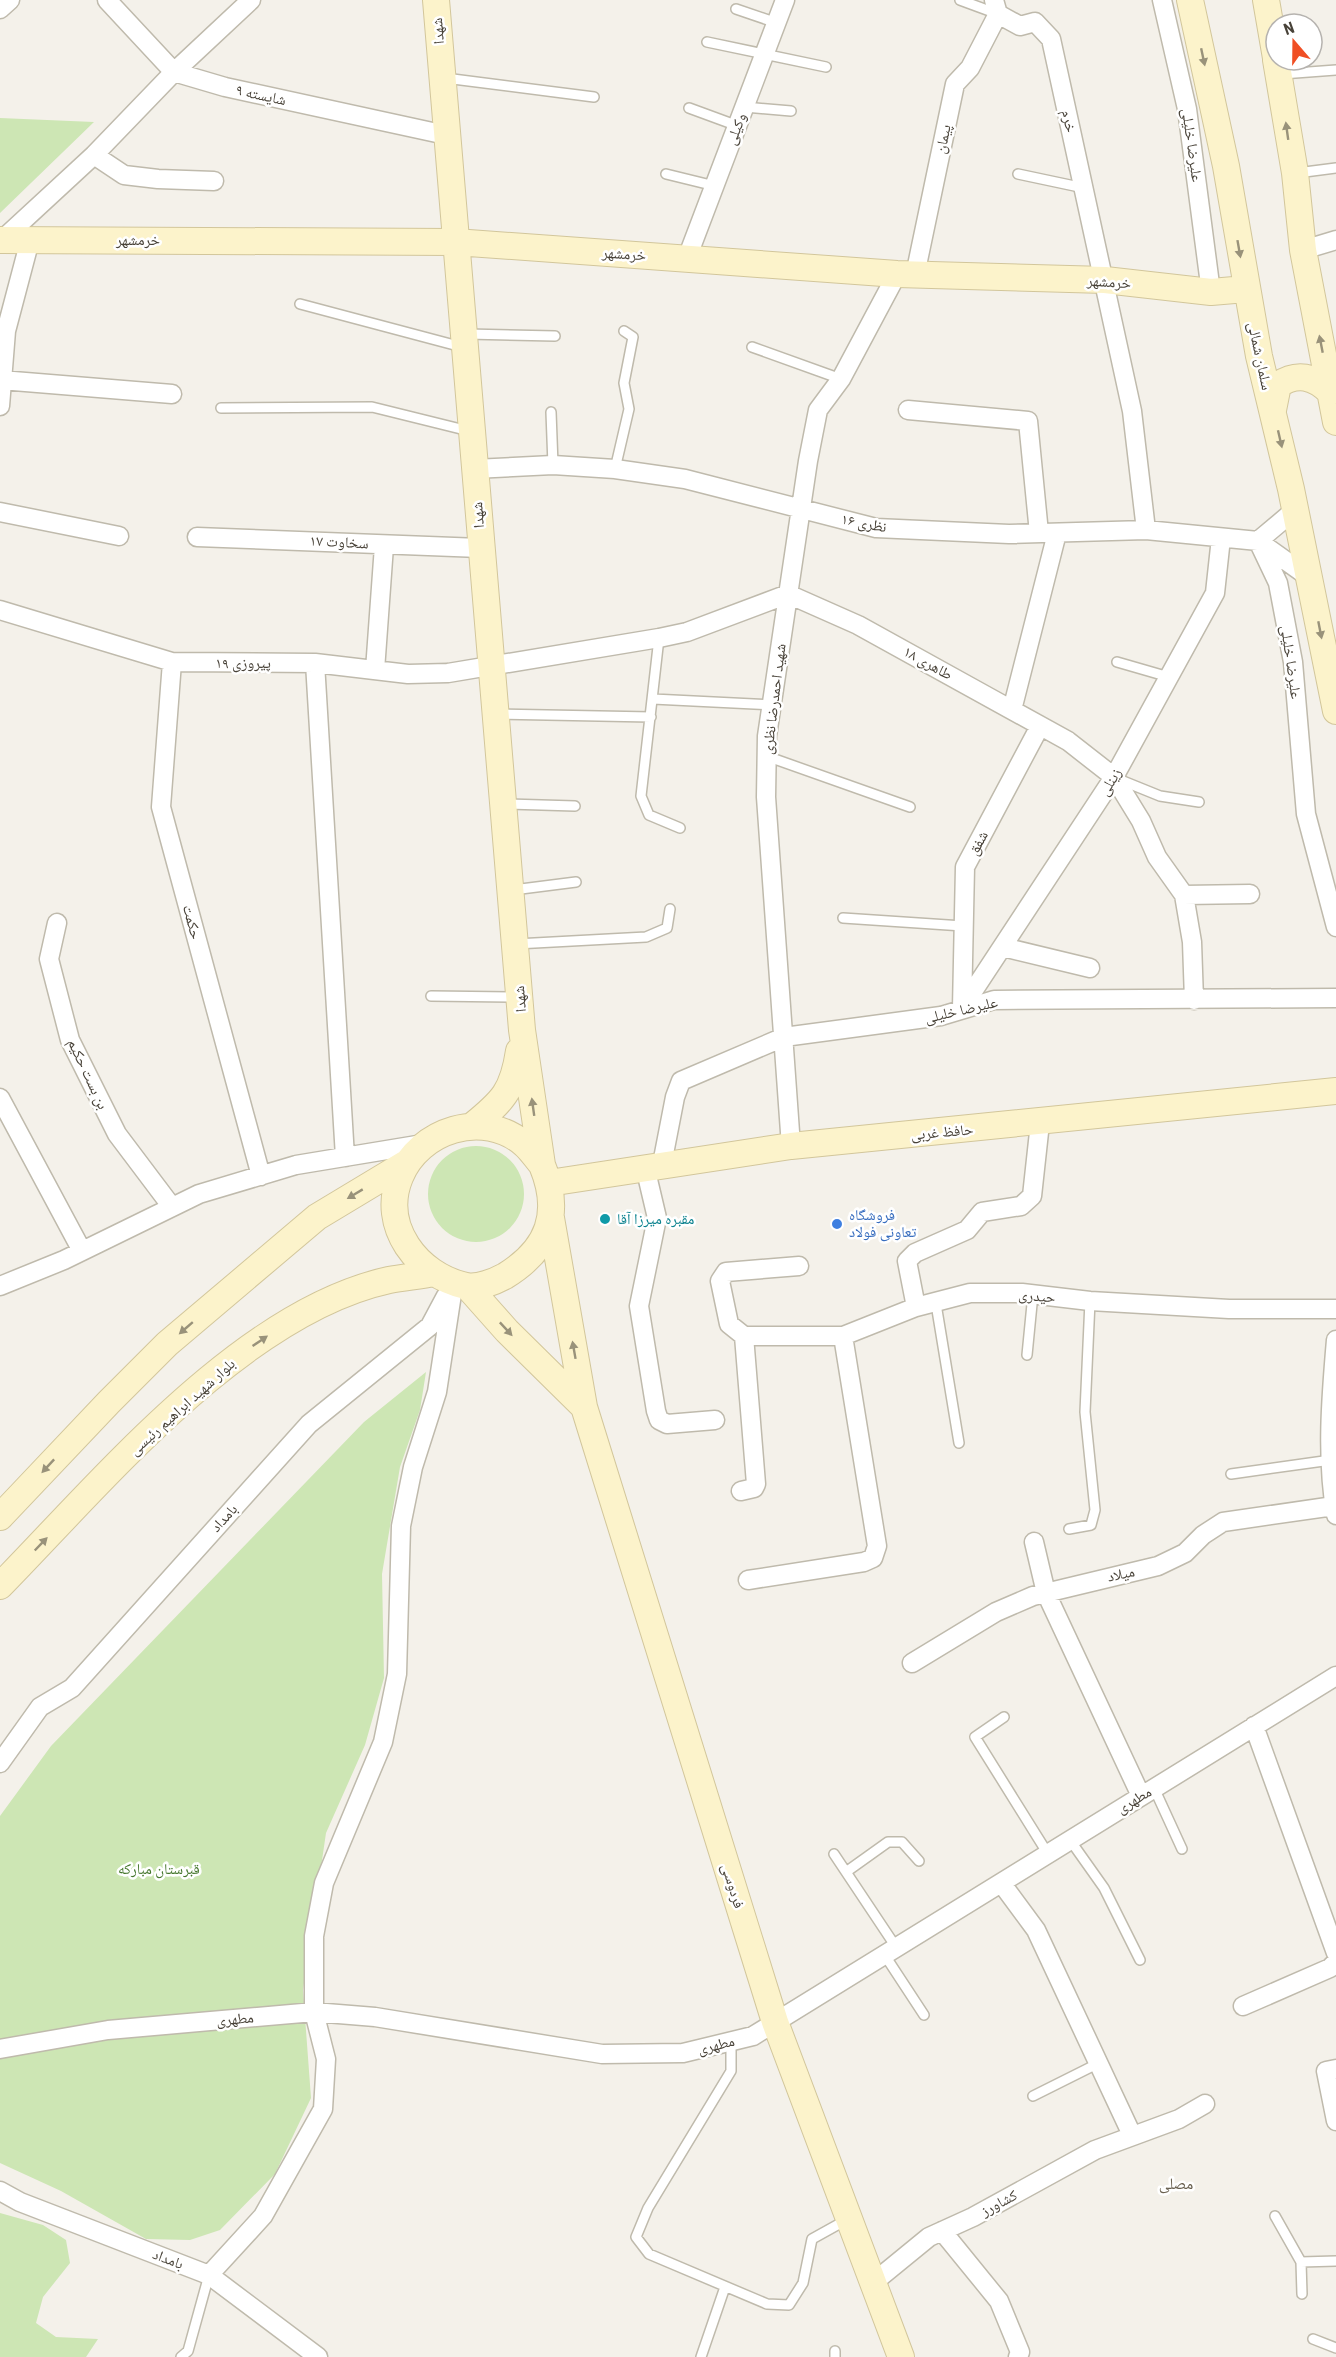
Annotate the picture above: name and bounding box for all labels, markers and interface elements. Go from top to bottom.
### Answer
north arrow [1264,12,1324,72]
street label: شهدا [428,17,448,45]
text: N [1281,18,1297,39]
one-way arrow [1198,48,1208,66]
street label: شایسته ۹ [234,81,288,109]
street label: علیرضا خلیلی [1177,107,1206,184]
street label: خرم [1057,108,1080,135]
street label: وکیلی [722,111,751,148]
one-way arrow [1283,121,1292,140]
street label: پیمان [931,123,956,155]
street label: خرمشهر [115,231,161,249]
one-way arrow [1235,239,1244,258]
street label: خرمشهر [600,243,647,265]
street label: خرمشهر [1085,271,1132,293]
street label: سلمان شمالی [1243,320,1276,392]
one-way arrow [1316,335,1325,354]
one-way arrow [1275,430,1285,448]
street label: شهدا [468,501,488,529]
street label: نظری ۱۶ [840,510,888,537]
street label: سخاوت ۱۷ [309,531,369,553]
one-way arrow [1316,621,1325,640]
street label: علیرضا خلیلی [1276,624,1305,701]
street label: شهید احمدرضا نظری [758,642,791,756]
street label: طاهری ۱۸ [900,642,956,685]
street label: پیروزی ۱۹ [215,654,271,673]
street label: زینلی [1095,765,1126,800]
street label: شفق [964,827,993,859]
street label: حکمت [179,903,205,942]
street label: شهدا [510,985,530,1013]
street label: علیرضا خلیلی [923,993,1000,1028]
street label: بن بست حکیم [63,1036,112,1113]
one-way arrow [529,1097,538,1116]
street label: حافظ غربی [910,1120,975,1145]
one-way arrow [347,1189,363,1200]
place label: فروشگاه تعاونی فولاد [849,1206,917,1242]
place label: مقبره میرزا آقا [617,1210,695,1228]
marker: مقبره میرزا آقا [598,1212,612,1226]
marker: فروشگاه تعاونی فولاد [830,1217,844,1231]
street label: حیدری [1018,1285,1057,1308]
one-way arrow [179,1321,194,1334]
one-way arrow [499,1322,513,1336]
one-way arrow [252,1335,268,1347]
one-way arrow [569,1340,578,1359]
street label: بلوار شهید ابراهیم رئیسی [125,1355,239,1460]
one-way arrow [42,1458,55,1473]
street label: بامداد [207,1500,241,1536]
one-way arrow [34,1537,48,1552]
street label: میلاد [1106,1562,1137,1586]
street label: مطهری [1113,1783,1155,1818]
park label: قبرستان مبارکه [118,1860,200,1879]
street label: فردوسی [717,1861,748,1911]
street label: مطهری [216,2008,255,2031]
street label: مطهری [696,2032,737,2059]
district label: مصلی [1159,2174,1193,2194]
street label: کشاورز [977,2186,1020,2220]
street label: بامداد [150,2245,186,2273]

